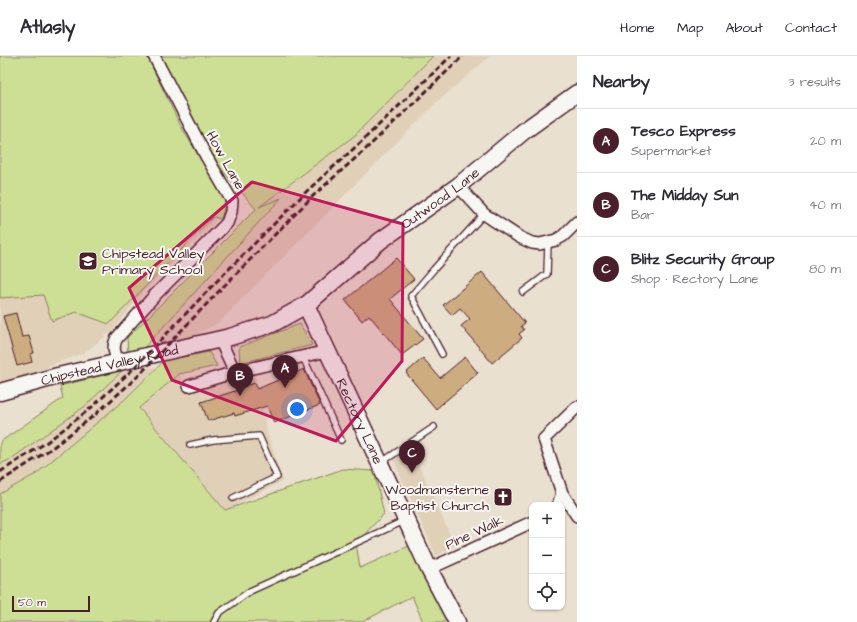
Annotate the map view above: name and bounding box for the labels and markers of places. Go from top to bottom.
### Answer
place label: Chipstead Valley Primary School [102,244,205,280]
school or university icon: Chipstead Valley Primary School [77,250,99,272]
pin: A [272,355,298,388]
pin: B [227,363,253,396]
pin: C [399,440,425,473]
place label: Woodmansterne Baptist Church [385,480,489,516]
church icon: Woodmansterne Baptist Church [492,486,514,508]

